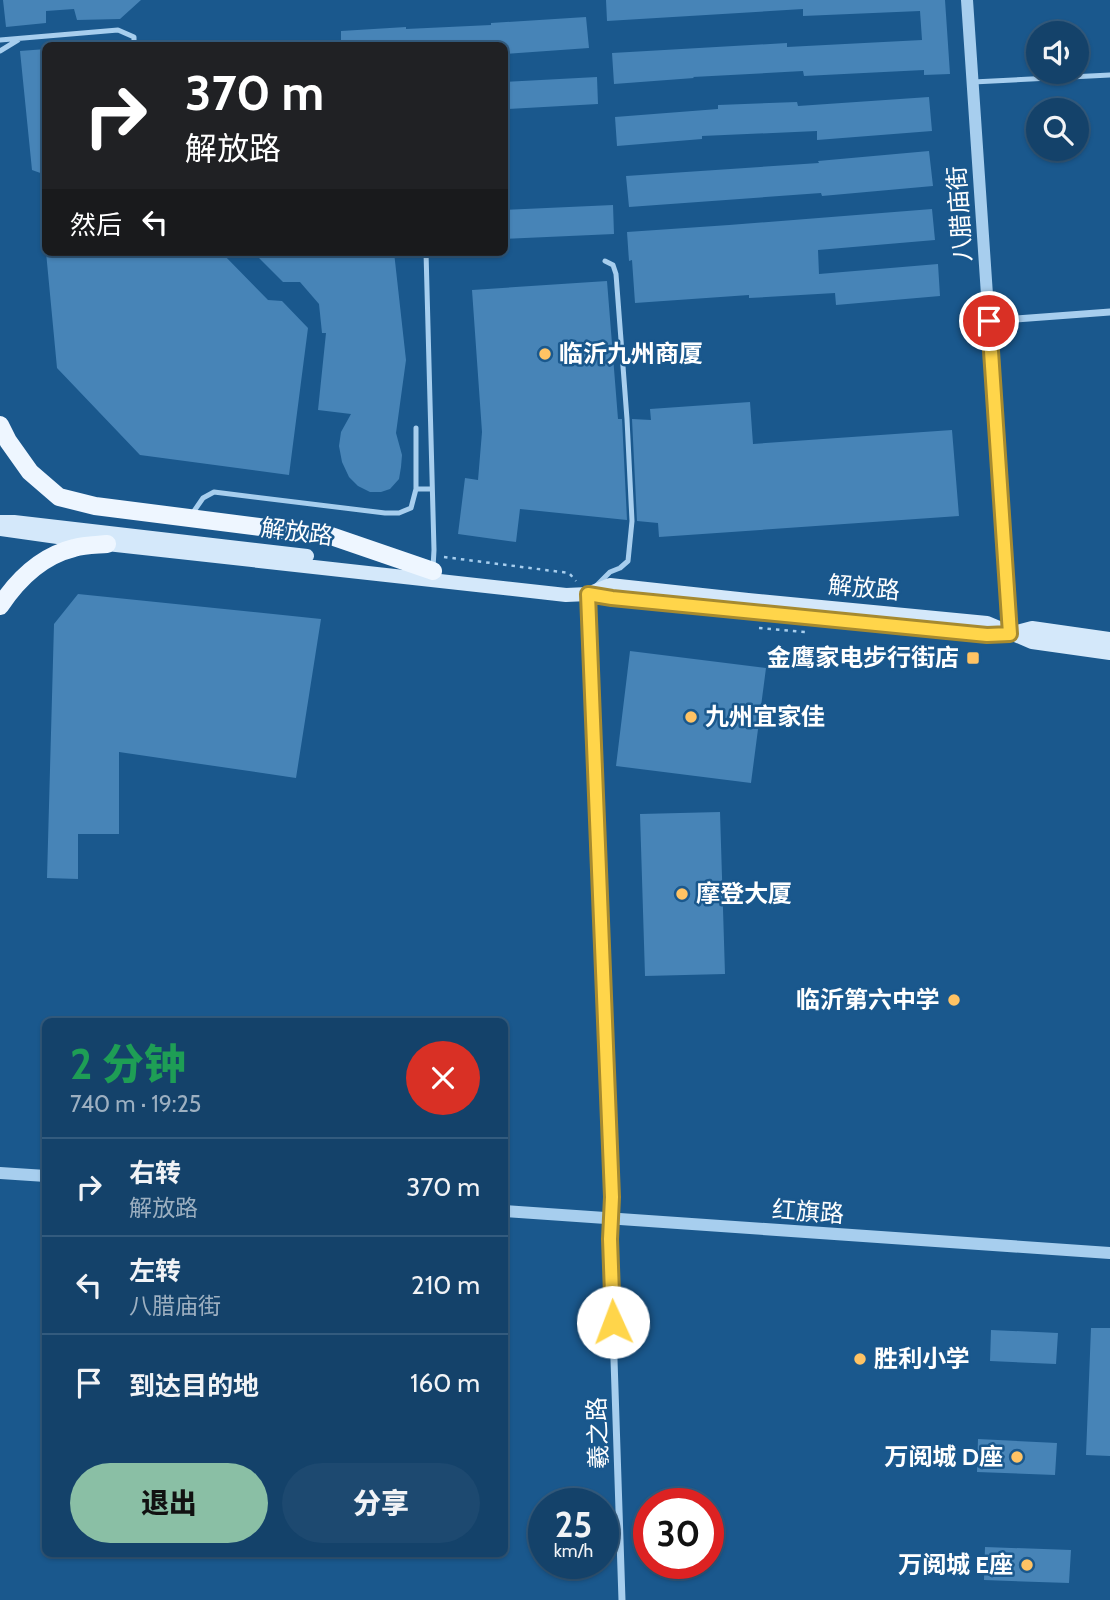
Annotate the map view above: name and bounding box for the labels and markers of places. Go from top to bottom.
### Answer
pin [959,291,1019,351]
place label: 临沂九州商厦 [559,339,703,368]
marker: 临沂九州商厦 [537,346,553,362]
place label: 金鹰家电步行街店 [767,643,959,672]
marker: 金鹰家电步行街店 [965,650,981,666]
place label: 九州宜家佳 [705,702,825,731]
marker: 九州宜家佳 [683,709,699,725]
place label: 摩登大厦 [696,879,792,908]
marker: 摩登大厦 [674,886,690,902]
place label: 临沂第六中学 [796,985,940,1014]
marker: 临沂第六中学 [946,992,962,1008]
place label: 胜利小学 [874,1344,970,1373]
marker: 胜利小学 [852,1351,868,1367]
place label: 万阅城 D座 [884,1442,1003,1471]
marker: 万阅城 D座 [1009,1449,1025,1465]
place label: 万阅城 E座 [898,1550,1013,1579]
marker: 万阅城 E座 [1019,1557,1035,1573]

